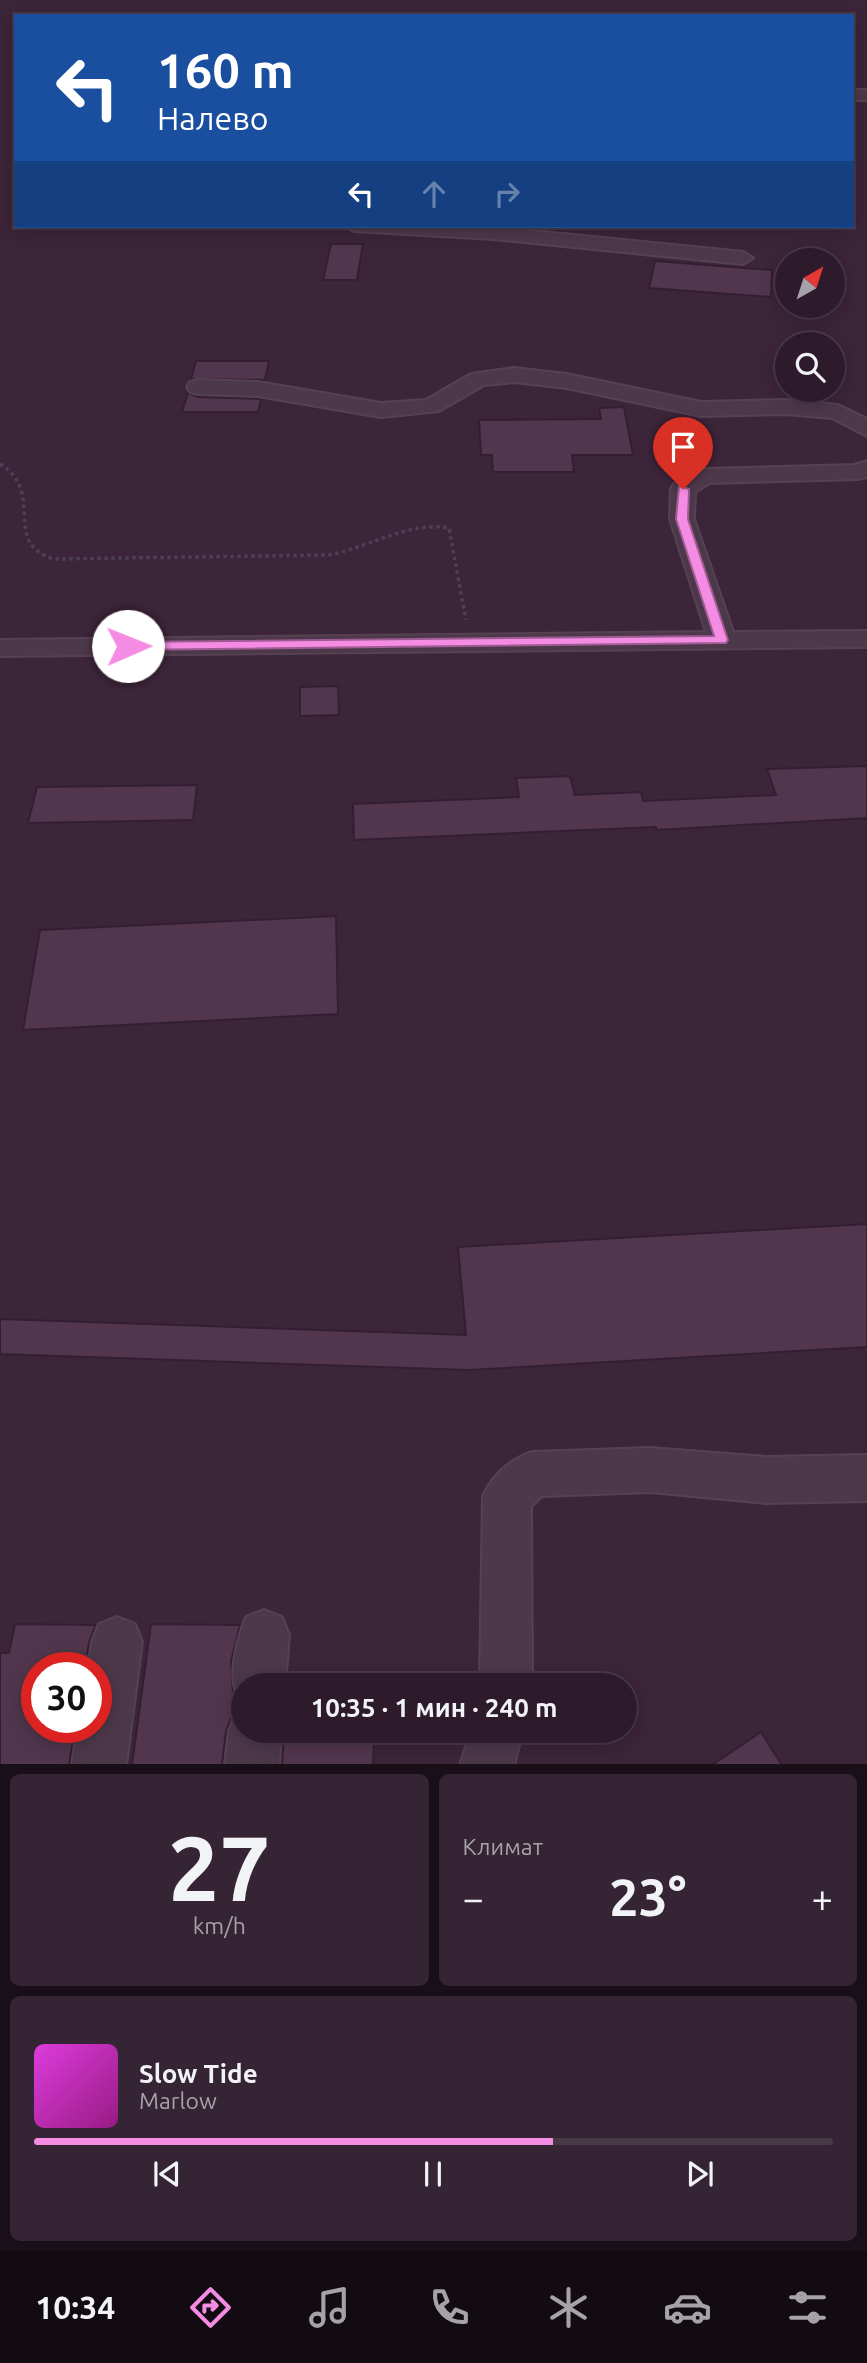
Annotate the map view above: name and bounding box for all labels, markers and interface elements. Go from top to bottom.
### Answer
icon: left [42,42,133,133]
text: 160 m [157,42,294,97]
text: Налево [157,100,269,136]
icon: left [342,175,380,213]
icon: ahead [415,175,453,213]
icon: right [488,175,526,213]
north arrow [775,248,845,318]
map controls [775,248,845,402]
button: search [775,332,845,402]
pin [653,417,713,489]
icon: arrive [664,428,702,466]
position arrow [91,609,165,683]
speed limit sign: 30 [21,1652,112,1743]
text: 10:35 · 1 мин · 240 m [311,1693,557,1722]
text: 27 [168,1816,271,1918]
text: Климат [463,1834,543,1859]
text: 23° [609,1868,686,1926]
text: − [463,1877,484,1919]
text: + [812,1877,833,1919]
text: km/h [193,1913,246,1938]
text: Slow Tide [139,2059,258,2088]
text: Marlow [139,2088,217,2113]
icon: previous [148,2155,186,2193]
icon: pause [414,2155,452,2193]
icon: next [681,2155,719,2193]
icon: directions [186,2283,235,2332]
icon: music [305,2283,354,2332]
icon: phone [425,2283,474,2332]
icon: climate [544,2283,593,2332]
icon: car [663,2283,712,2332]
icon: filters [783,2283,832,2332]
text: 10:34 [35,2289,115,2325]

